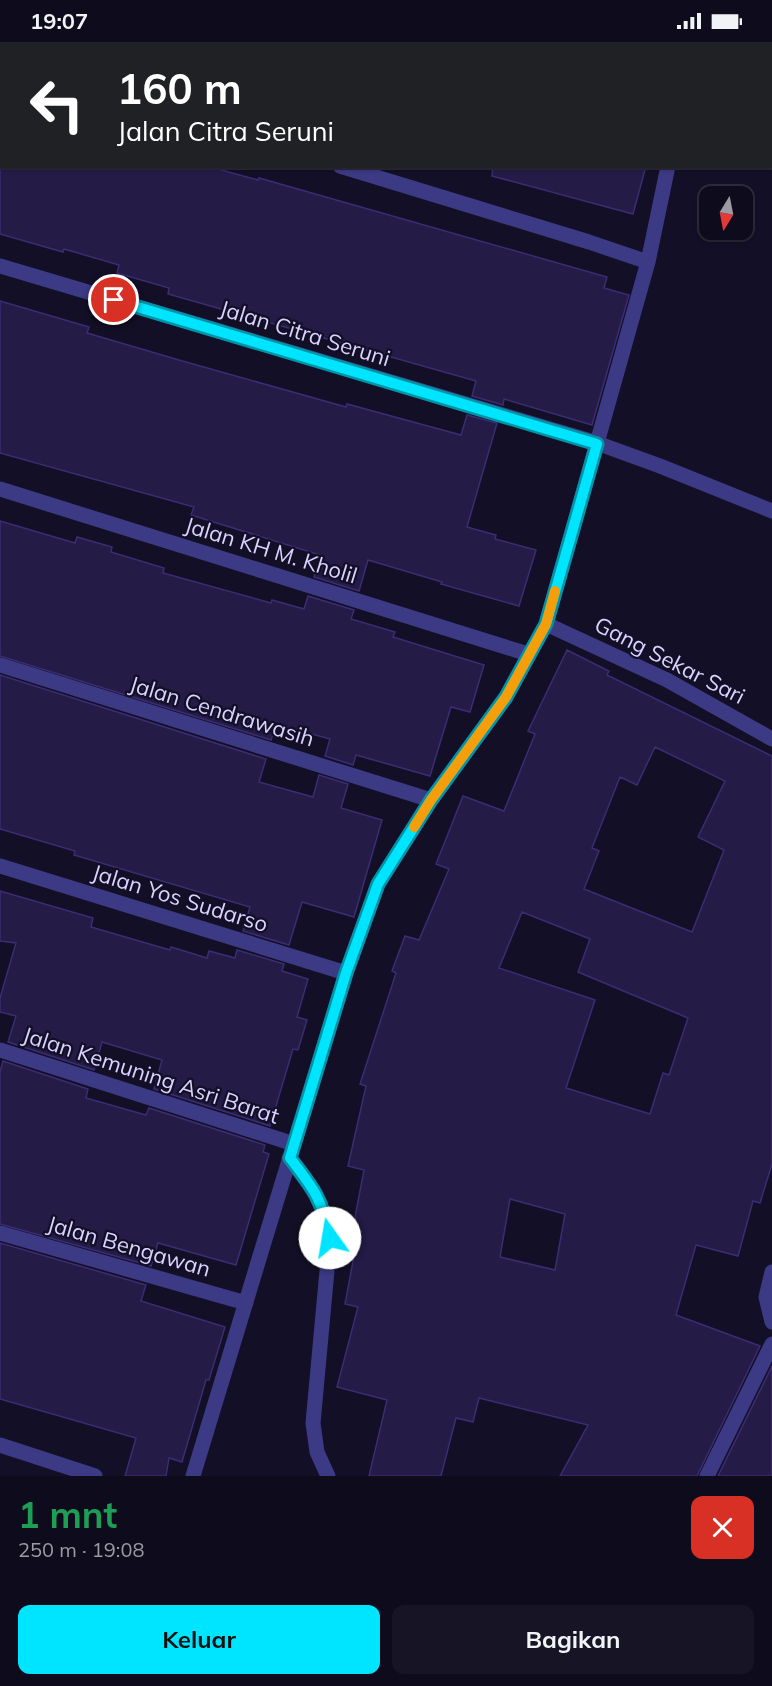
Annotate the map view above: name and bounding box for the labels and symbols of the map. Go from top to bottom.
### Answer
north arrow [699,186,753,240]
pin [88,274,139,325]
street label: Jalan Citra Seruni [216,294,394,372]
street label: Jalan KH M. Kholil [181,510,361,590]
street label: Gang Sekar Sari [590,610,750,710]
street label: Jalan Cendrawasih [126,670,318,752]
street label: Jalan Yos Sudarso [89,858,271,938]
street label: Jalan Kemuning Asri Barat [19,1020,283,1130]
position arrow [298,1206,362,1270]
street label: Jalan Bengawan [44,1209,214,1283]

